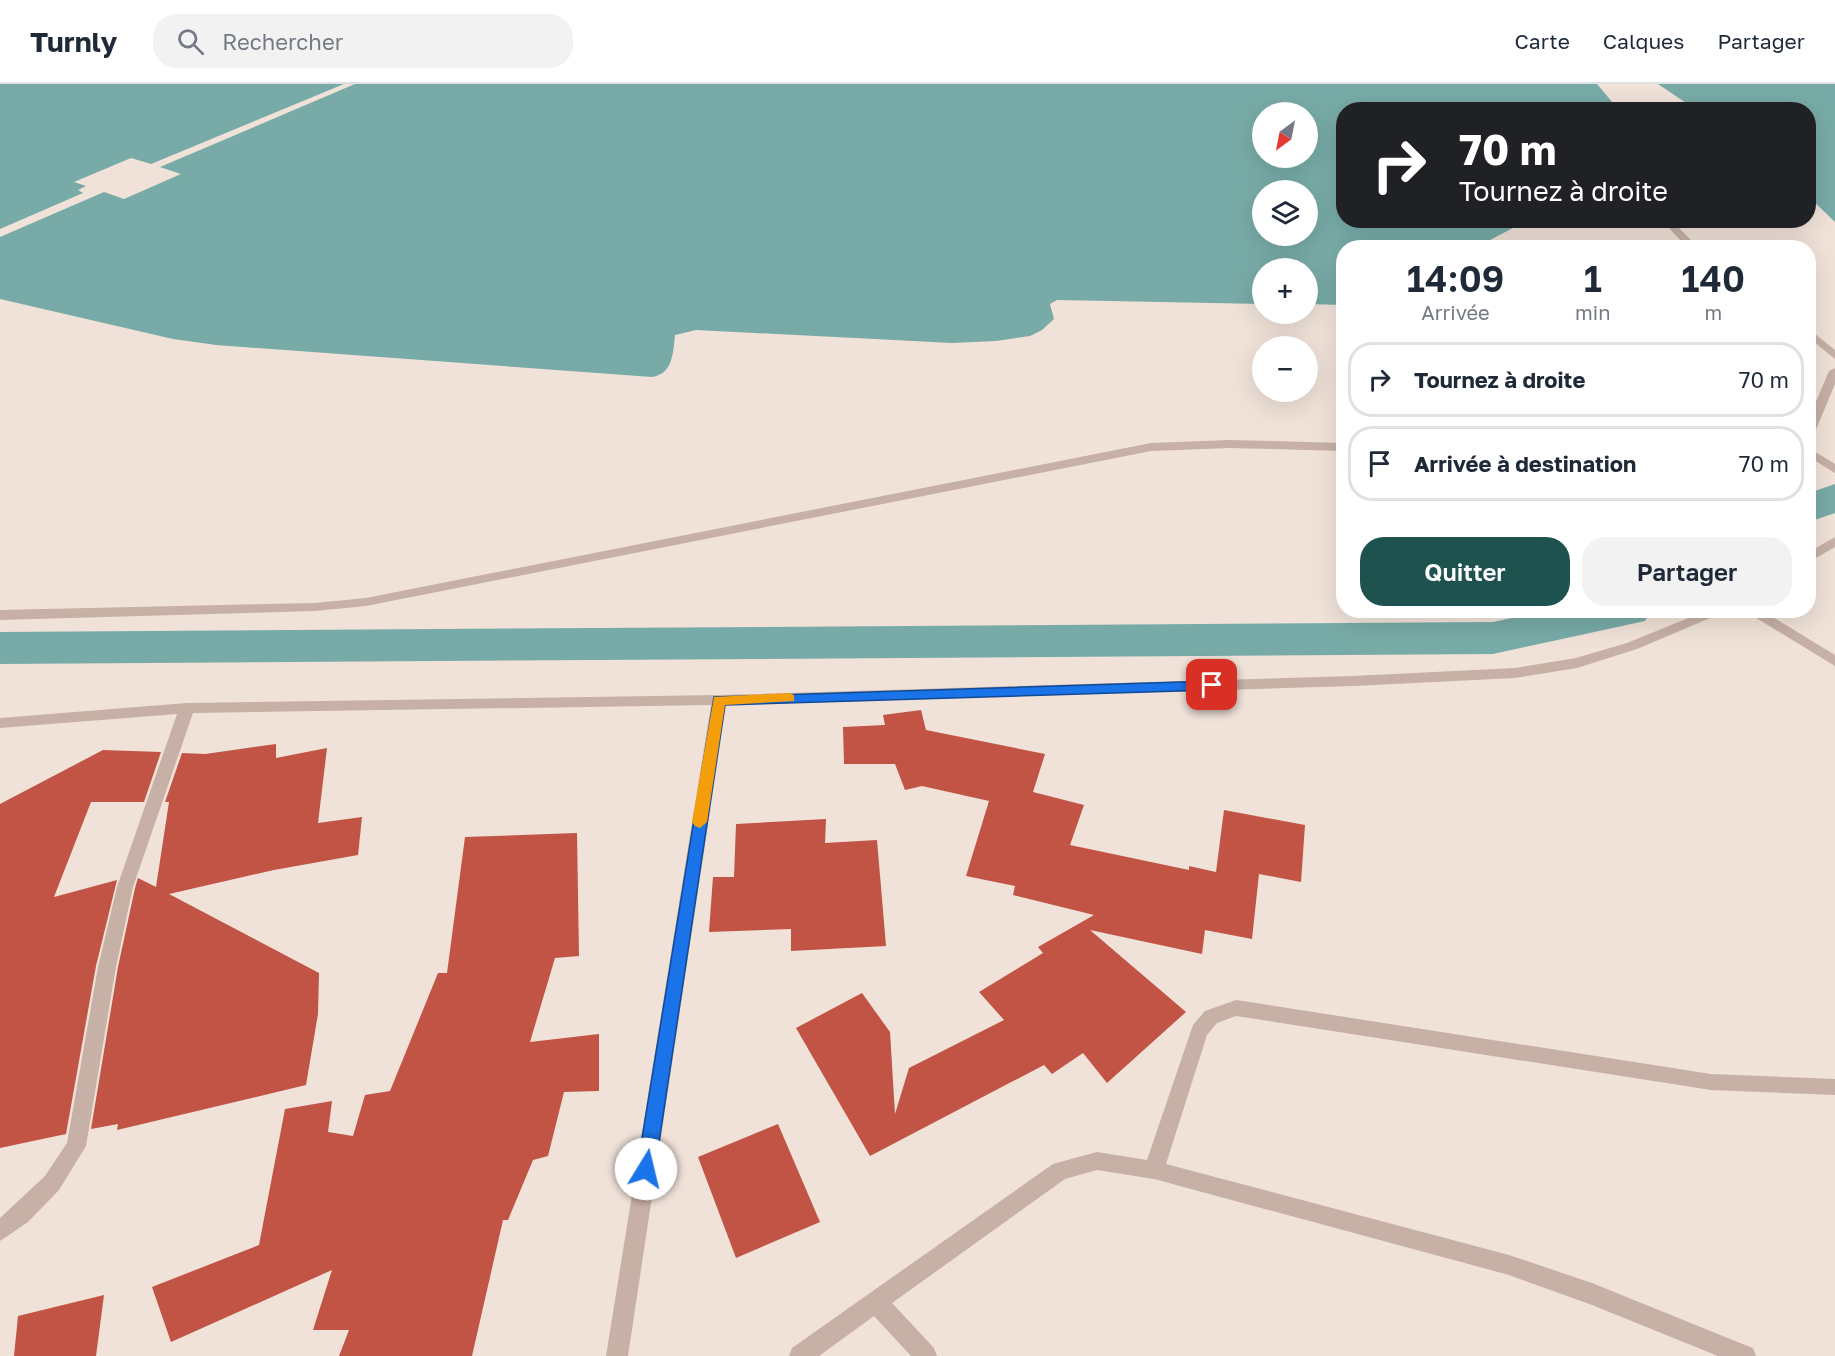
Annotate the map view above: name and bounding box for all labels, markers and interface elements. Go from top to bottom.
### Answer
search box [153,14,573,68]
text: Turnly [30,25,117,58]
icon: search [174,25,207,58]
text: Rechercher [222,28,343,55]
text: Carte [1514,28,1570,54]
text: Calques [1603,28,1684,54]
text: Partager [1717,28,1805,54]
north arrow [1252,102,1318,168]
map controls [1252,102,1318,402]
text: 70 m [1459,124,1556,174]
icon: right [1360,126,1438,204]
text: Tournez à droite [1459,175,1668,207]
button: layers [1252,180,1318,246]
text: 14:09 [1407,257,1504,300]
text: 1 [1584,257,1602,300]
text: 140 [1681,257,1745,300]
button: + [1252,258,1318,324]
text: Arrivée [1421,300,1490,324]
text: min [1575,300,1610,324]
text: m [1704,300,1722,324]
button: − [1252,336,1318,402]
icon: right [1363,363,1396,396]
text: Tournez à droite [1414,366,1585,393]
text: 70 m [1739,366,1789,393]
icon: arrive [1363,447,1396,480]
text: Arrivée à destination [1414,450,1636,477]
text: 70 m [1739,450,1789,477]
button: Quitter [1360,537,1570,606]
button: Partager [1582,537,1792,606]
pin [1186,659,1237,710]
icon: arrive [1195,668,1228,701]
position arrow [614,1137,678,1201]

